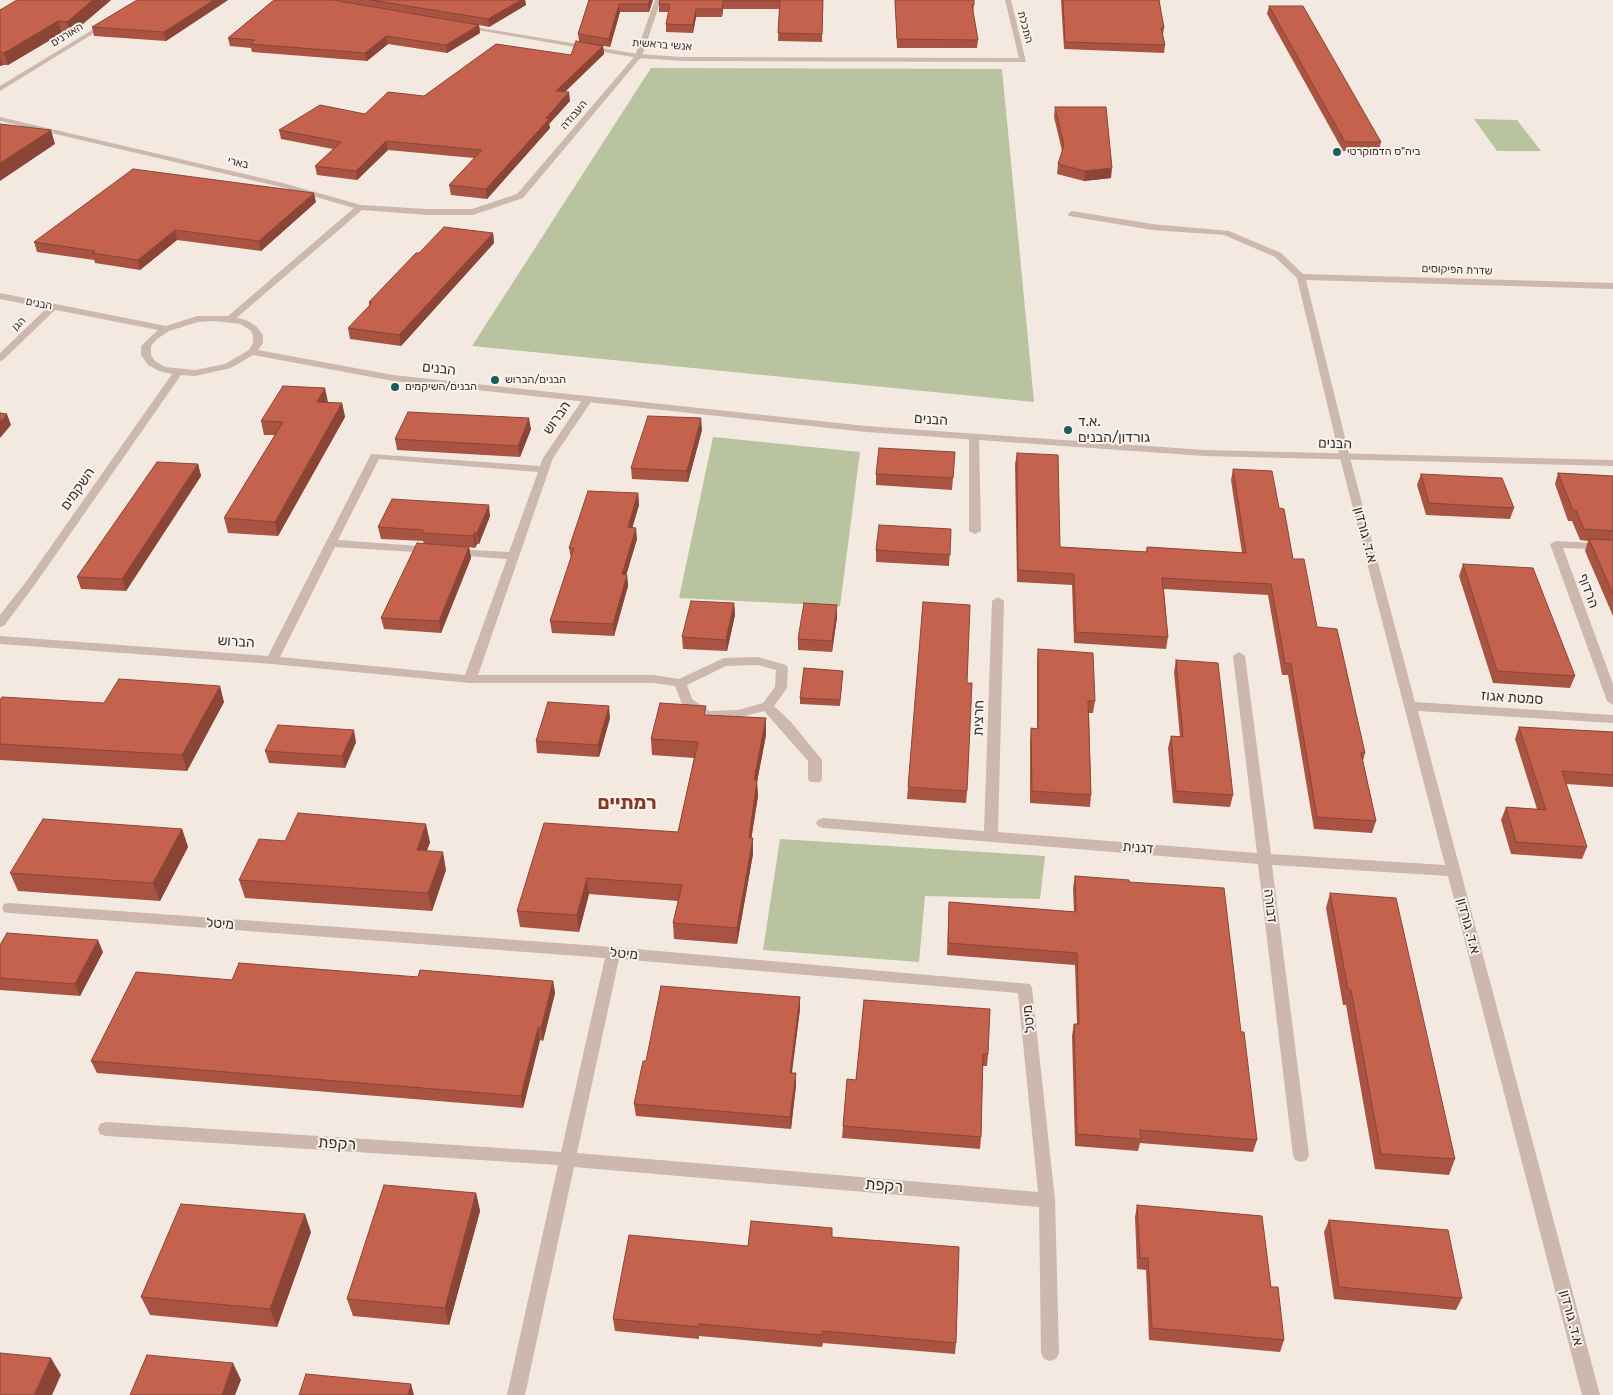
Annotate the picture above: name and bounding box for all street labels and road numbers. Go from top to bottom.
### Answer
street label: התכלת [1014,9,1036,45]
street label: האורנים [48,20,86,50]
street label: אנשי בראשית [632,36,692,54]
street label: העבודה [558,98,590,132]
street label: בארי [226,154,250,172]
street label: שדרת הפיקוסים [1421,262,1493,278]
street label: הבנים [25,295,53,313]
street label: הגן [9,314,29,334]
street label: הבנים [421,359,457,379]
street label: הברוש [539,398,575,438]
street label: הבנים [914,410,948,430]
street label: הבנים [1318,435,1352,453]
street label: השקמים [57,465,99,513]
street label: א.ד. גורדון [1350,505,1380,565]
street label: הרדוף [1574,571,1602,611]
street label: הברוש [217,632,255,652]
street label: סמטת אגוז [1480,687,1544,709]
street label: חרצית [970,700,988,736]
street label: דגנית [1122,838,1154,858]
street label: דבורה [1260,888,1280,924]
street label: א.ד. גורדון [1453,896,1483,956]
street label: מיטל [205,915,235,933]
street label: מיטל [609,944,639,964]
street label: מיטל [1019,1004,1039,1034]
street label: רקפת [317,1133,357,1155]
street label: רקפת [864,1175,904,1197]
street label: א.ד. גורדון [1556,1288,1586,1348]

